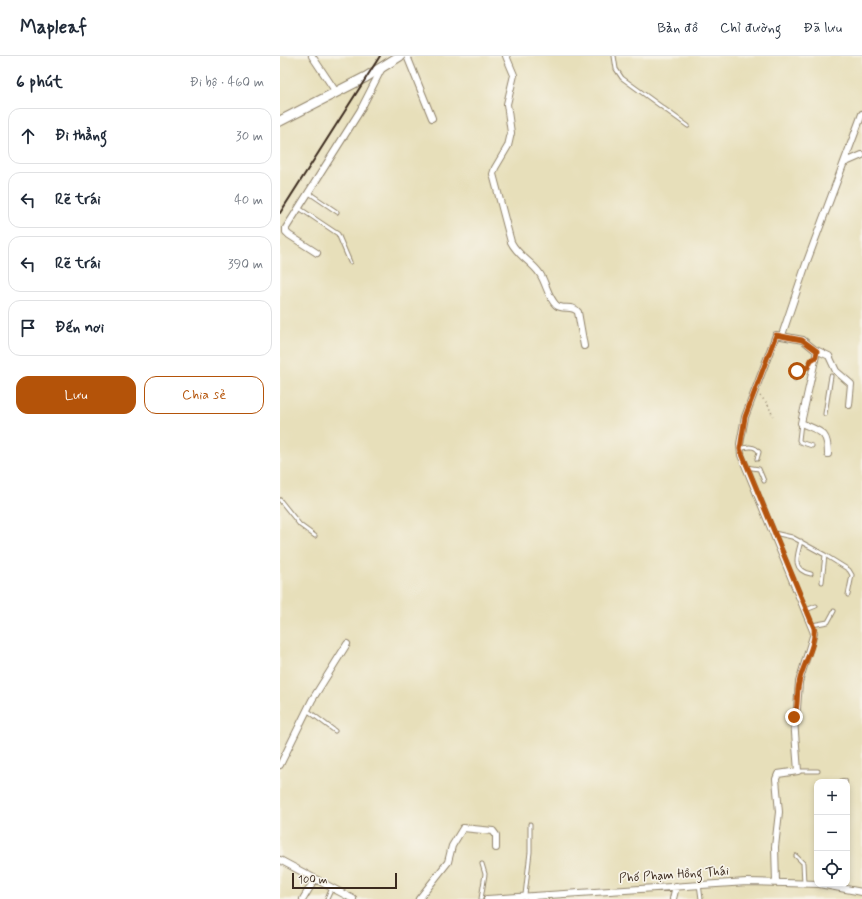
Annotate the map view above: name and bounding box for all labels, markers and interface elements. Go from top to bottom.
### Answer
text: Mapleaf [20,15,87,40]
text: Bản đồ [657,19,698,37]
text: Chỉ đường [720,19,781,37]
text: Đã lưu [803,19,842,37]
text: 6 phút [16,71,63,93]
text: Đi bộ · 460 m [190,74,264,91]
icon: ahead [17,125,39,147]
text: Đi thẳng [55,126,107,146]
text: 30 m [236,128,263,145]
icon: left [17,189,39,211]
text: Rẽ trái [55,190,101,210]
text: 40 m [234,192,263,209]
icon: left [17,253,39,275]
text: Rẽ trái [55,254,101,274]
text: 390 m [228,256,263,273]
icon: arrive [17,317,39,339]
text: Đến nơi [55,318,104,338]
route start [788,362,806,380]
button: Lưu [16,376,136,414]
button: Chia sẻ [144,376,264,414]
route end [785,708,803,726]
map controls [814,779,850,887]
button: + [814,779,850,815]
button: − [814,815,850,851]
button: locate [814,851,850,887]
street label: Phố Phạm Hồng Thái [619,863,730,889]
scale bar [292,871,397,890]
text: 100 m [298,873,328,887]

